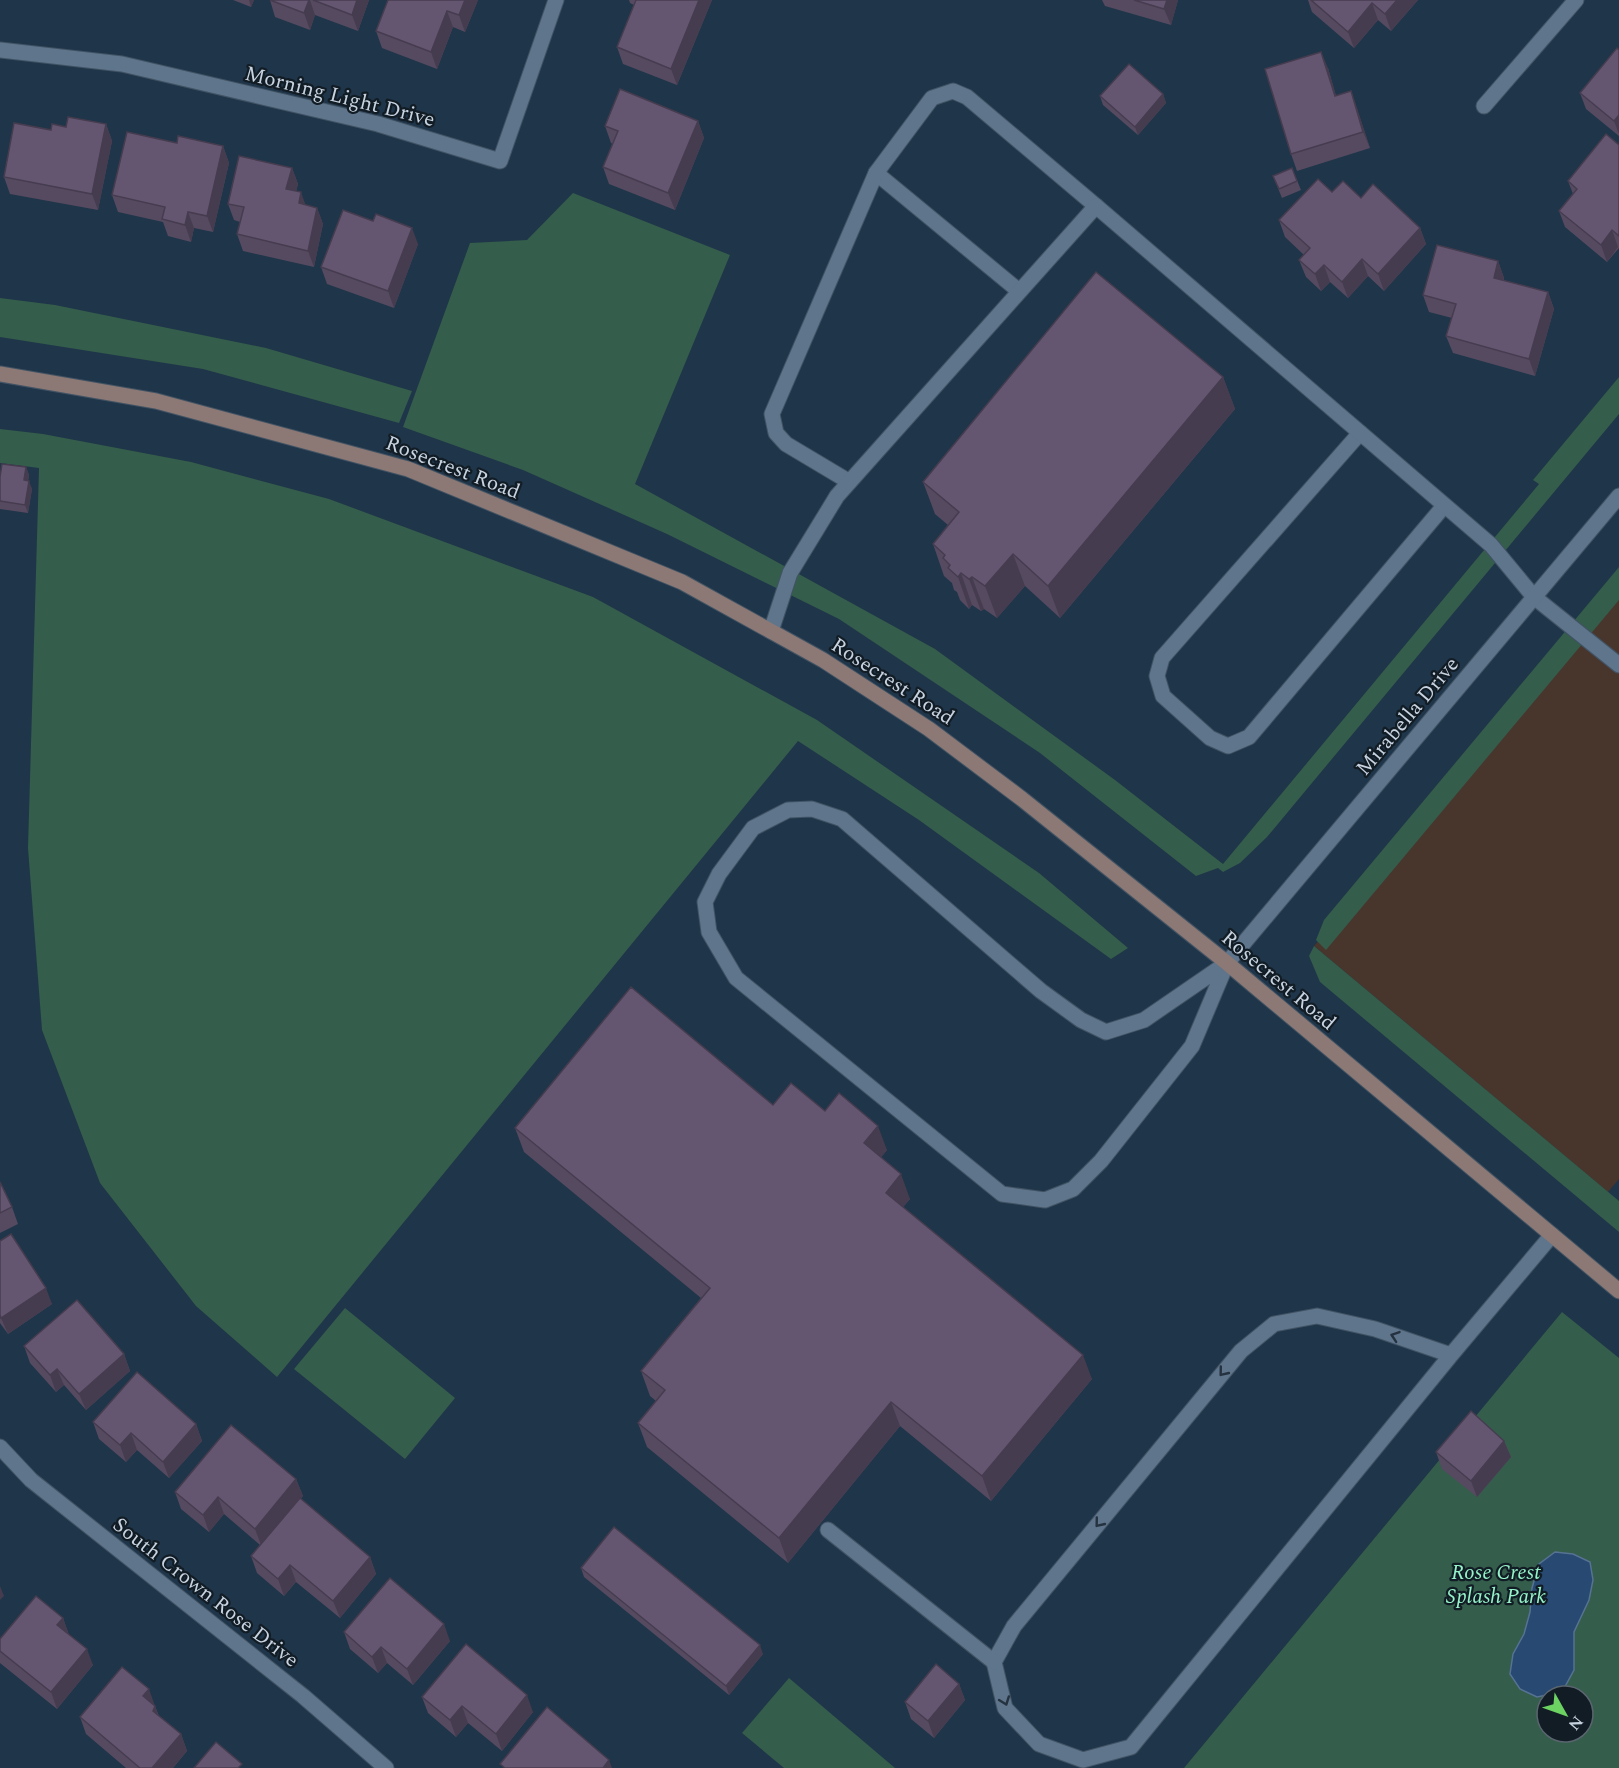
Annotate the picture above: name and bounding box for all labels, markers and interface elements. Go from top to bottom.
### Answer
street label: Morning Light Drive [241,58,438,136]
street label: Rosecrest Road [381,428,525,508]
street label: Rosecrest Road [824,630,961,734]
street label: Mirabella Drive [1348,650,1467,783]
street label: Rosecrest Road [1214,923,1343,1039]
one-way arrow [1390,1331,1401,1343]
one-way arrow [1220,1365,1231,1376]
street label: South Crown Rose Drive [105,1510,305,1676]
one-way arrow [1096,1516,1107,1527]
park label: Rose Crest Splash Park [1446,1557,1546,1613]
north arrow [1535,1684,1595,1744]
one-way arrow [997,1695,1010,1706]
text: N [1562,1710,1589,1736]

